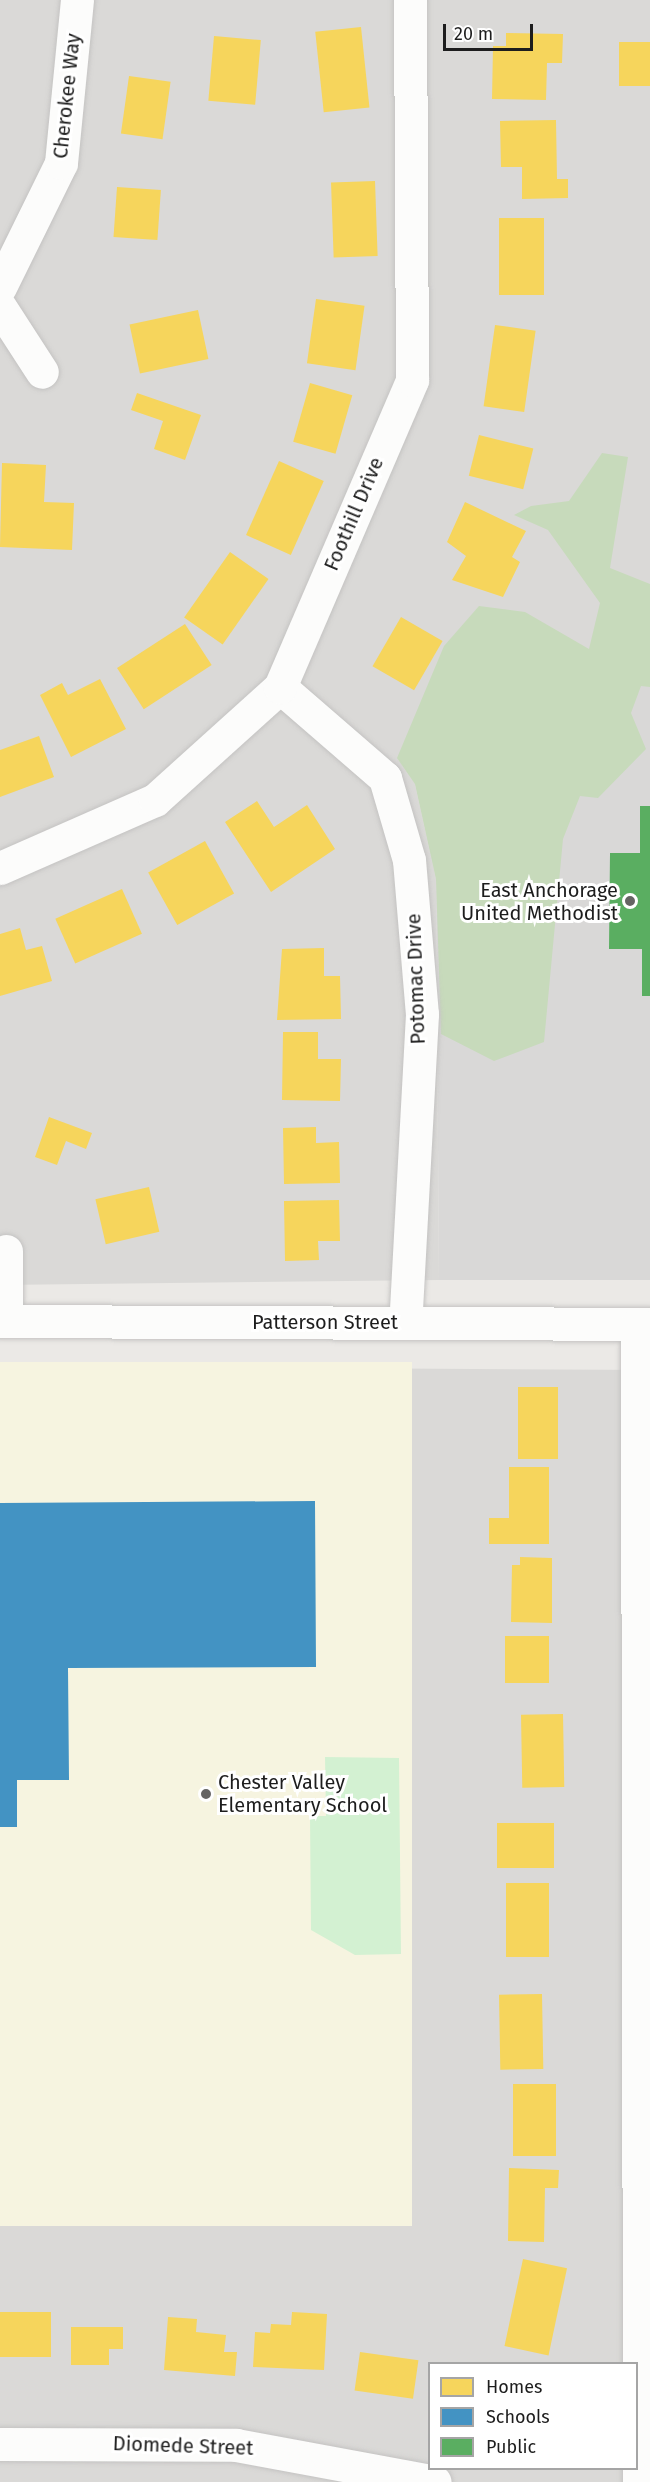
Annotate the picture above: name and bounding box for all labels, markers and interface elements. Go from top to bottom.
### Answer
scale bar [446,12,536,50]
text: 20 m [454,23,493,45]
street label: Cherokee Way [48,32,86,160]
street label: Foothill Drive [319,454,389,574]
place label: East Anchorage United Methodist [461,878,618,925]
marker: East Anchorage United Methodist [623,894,637,908]
street label: Potomac Drive [402,913,430,1045]
street label: Patterson Street [252,1310,398,1334]
place label: Chester Valley Elementary School [218,1770,387,1817]
marker: Chester Valley Elementary School [199,1787,213,1801]
legend [428,2362,638,2470]
text: Homes [486,2376,542,2398]
text: Schools [486,2406,550,2428]
street label: Diomede Street [112,2432,254,2460]
text: Public [486,2436,536,2458]

